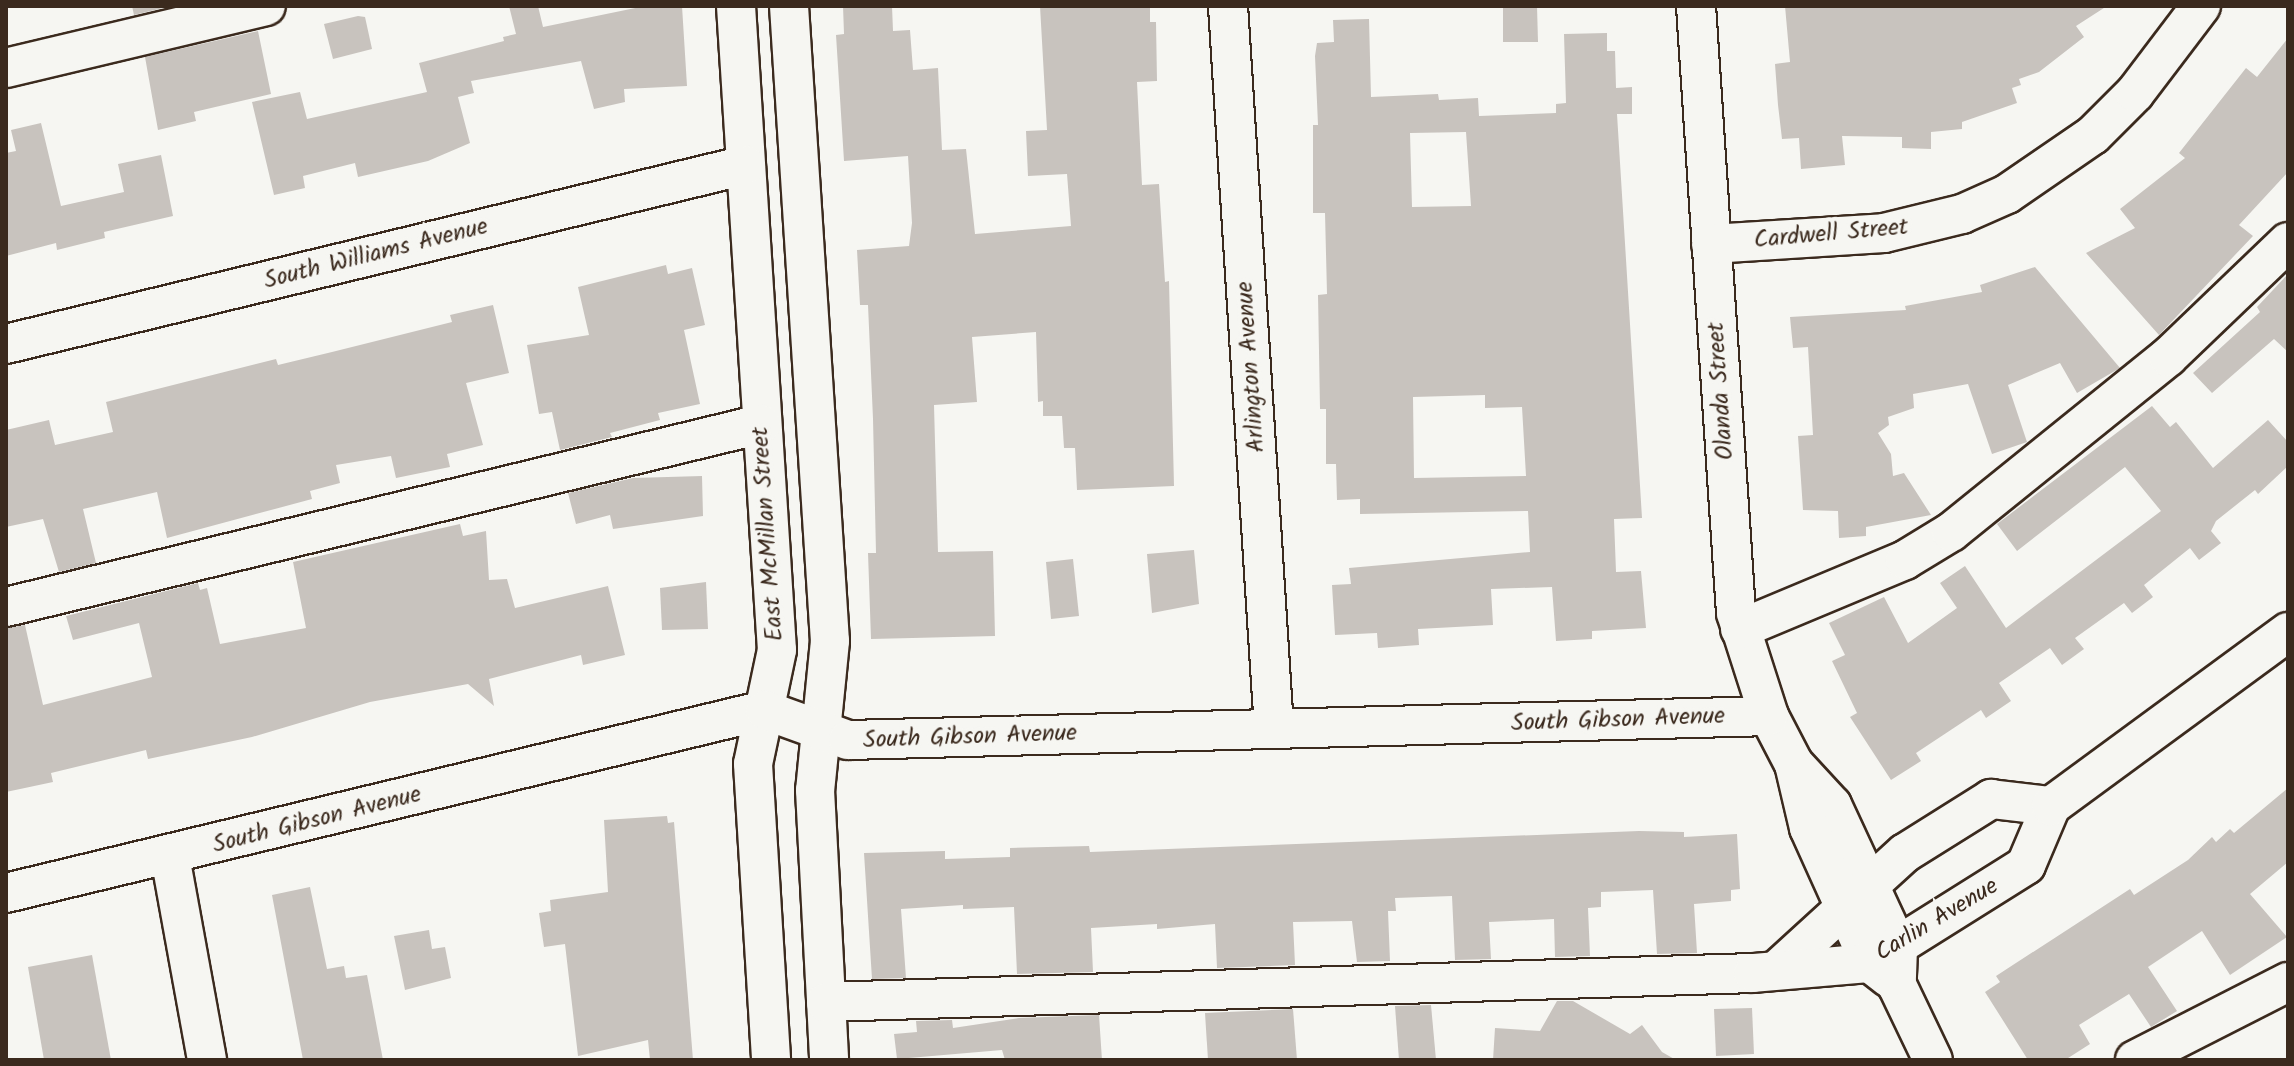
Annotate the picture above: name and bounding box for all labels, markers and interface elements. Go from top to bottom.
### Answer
street label: South Williams Avenue [261,212,491,296]
street label: Cardwell Street [1753,213,1909,255]
street label: Arlington Avenue [1231,280,1271,454]
street label: Olanda Street [1702,321,1740,461]
street label: East McMillan Street [746,426,790,642]
street label: South Gibson Avenue [1511,702,1725,738]
street label: South Gibson Avenue [863,719,1077,755]
street label: South Gibson Avenue [210,780,424,860]
street label: Carlin Avenue [1870,872,2004,968]

